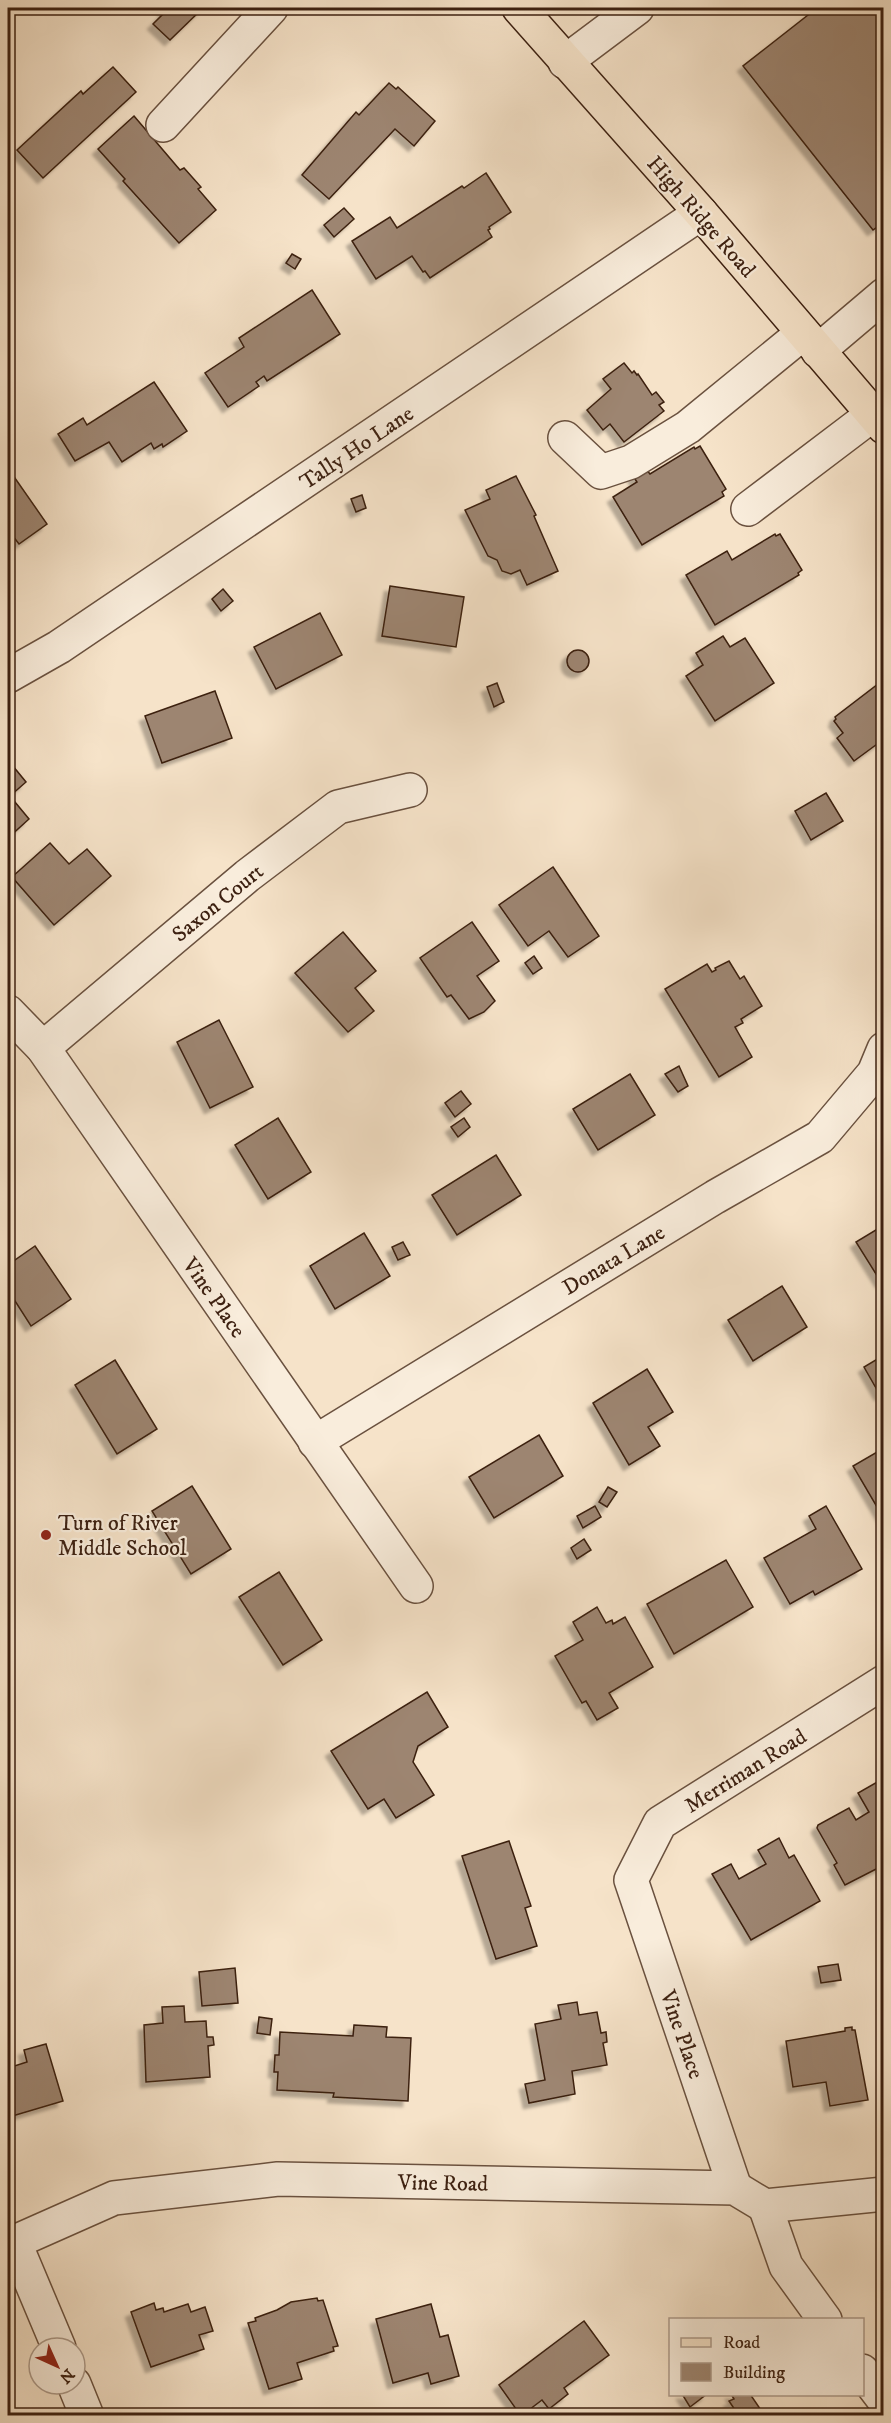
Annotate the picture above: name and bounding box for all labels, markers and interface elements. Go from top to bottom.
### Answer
street label: High Ridge Road [641,151,761,283]
street label: Tally Ho Lane [295,400,419,496]
street label: Saxon Court [167,858,269,948]
street label: Donata Lane [558,1219,670,1301]
street label: Vine Place [176,1252,251,1343]
place label: Turn of River Middle School [58,1510,187,1562]
marker: Turn of River Middle School [39,1528,53,1542]
street label: Merriman Road [680,1723,812,1819]
street label: Vine Place [654,1986,709,2082]
street label: Vine Road [397,2169,488,2198]
legend [669,2318,864,2396]
text: Road [723,2332,760,2354]
north arrow [27,2336,87,2396]
text: Building [723,2362,785,2384]
text: N [55,2364,79,2388]

